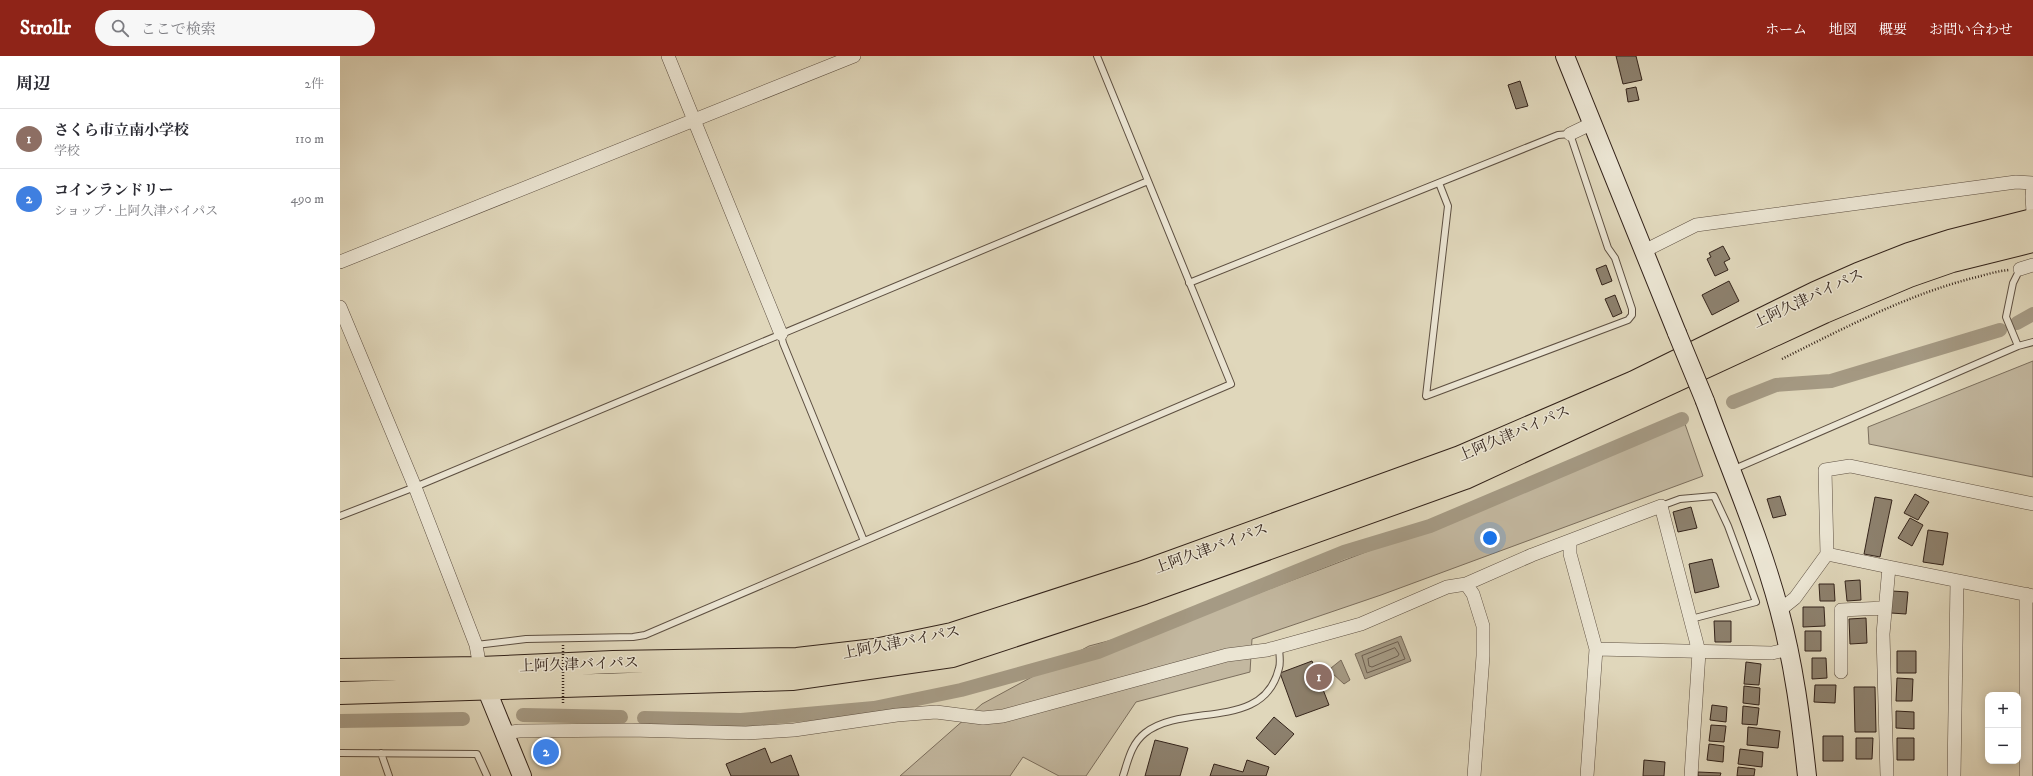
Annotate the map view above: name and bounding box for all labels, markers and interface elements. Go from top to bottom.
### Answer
search box [95,10,375,46]
text: Strollr [20,17,71,40]
icon: search [109,17,131,39]
text: ここで検索 [141,20,216,39]
text: ホーム [1765,21,1807,39]
text: 地図 [1829,21,1857,39]
text: 概要 [1879,21,1907,39]
text: お問い合わせ [1929,21,2013,39]
text: 周辺 [16,73,50,95]
text: 2件 [305,76,324,92]
text: さくら市立南小学校 [54,121,189,140]
text: 1 [27,131,31,147]
text: 110 m [295,131,324,147]
text: 学校 [54,143,80,159]
text: コインランドリー [54,181,174,200]
text: 2 [26,191,32,207]
text: 490 m [290,191,324,207]
text: ショップ · 上阿久津バイパス [54,203,218,219]
street label: 上阿久津バイパス [1750,265,1866,332]
street label: 上阿久津バイパス [1455,401,1573,466]
street label: 上阿久津バイパス [1152,519,1271,578]
your location [1480,528,1500,548]
street label: 上阿久津バイパス [841,622,962,663]
street label: 上阿久津バイパス [519,653,639,676]
pin: 1 [1306,662,1332,692]
map controls [1985,692,2021,764]
button: + [1985,692,2021,728]
button: − [1985,728,2021,764]
pin: 2 [533,737,559,767]

